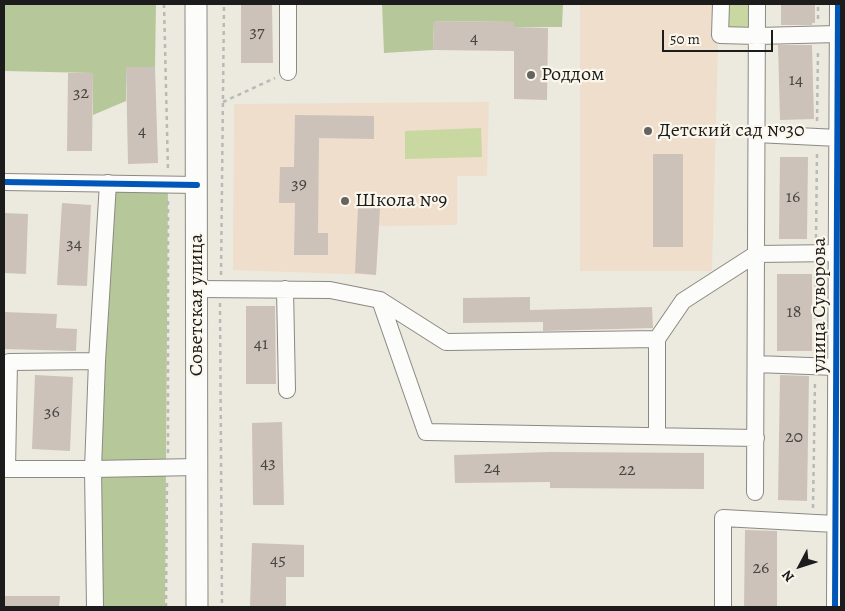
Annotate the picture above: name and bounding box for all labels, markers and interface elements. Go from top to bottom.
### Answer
scale bar [665,20,776,52]
house number: 37 [249,22,265,44]
house number: 4 [470,28,478,50]
text: 50 m [670,29,700,49]
place label: Роддом [541,63,604,87]
marker: Роддом [525,69,537,81]
house number: 14 [789,70,803,92]
house number: 32 [73,83,89,105]
place label: Детский сад №30 [658,119,805,143]
house number: 4 [138,121,146,143]
marker: Детский сад №30 [642,125,654,137]
house number: 39 [291,174,307,196]
house number: 16 [786,187,800,209]
place label: Школа №9 [355,189,447,213]
marker: Школа №9 [339,195,351,207]
house number: 34 [66,234,82,256]
street label: Советская улица [185,234,209,376]
street label: улица Суворова [808,237,832,373]
house number: 18 [787,302,801,324]
house number: 41 [254,334,268,356]
house number: 36 [44,402,60,424]
house number: 20 [785,427,803,449]
house number: 43 [260,453,276,475]
house number: 24 [484,458,500,480]
house number: 22 [618,460,636,482]
north arrow [775,541,825,591]
house number: 45 [270,550,286,572]
house number: 26 [753,558,769,580]
text: N [778,566,799,586]

